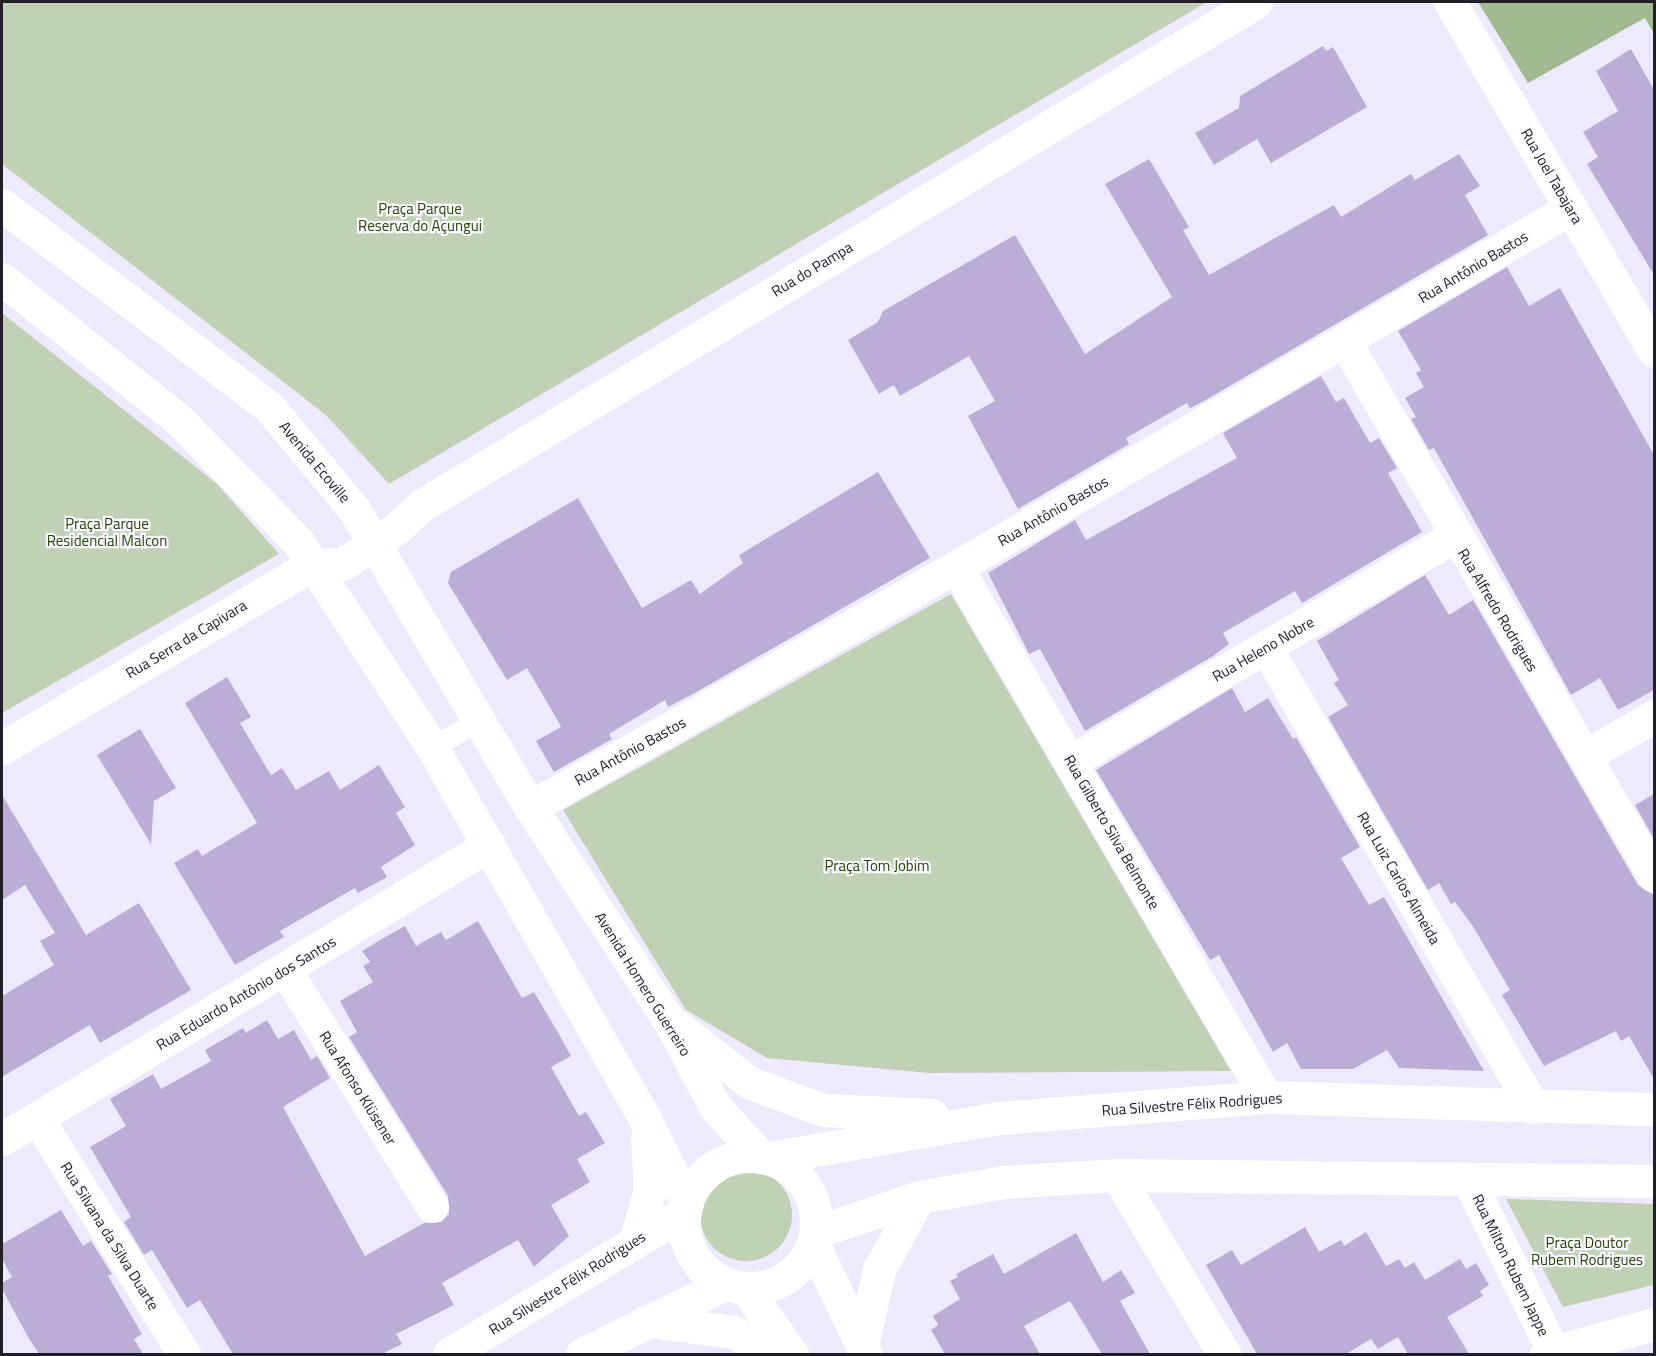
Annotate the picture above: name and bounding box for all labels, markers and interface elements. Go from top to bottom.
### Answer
street label: Rua Joel Tabajara [1517,125,1587,227]
park label: Praça Parque Reserva do Açungui [358,199,482,234]
street label: Rua Antônio Bastos [1415,227,1531,307]
street label: Rua do Pampa [768,238,856,300]
street label: Avenida Ecoville [276,418,354,506]
street label: Rua Antônio Bastos [995,472,1111,550]
park label: Praça Parque Residencial Malcon [47,514,167,549]
street label: Rua Alfredo Rodrigues [1454,545,1542,675]
street label: Rua Serra da Capivara [122,596,250,682]
street label: Rua Heleno Nobre [1209,613,1317,685]
street label: Rua Antônio Bastos [571,713,689,789]
street label: Rua Gilberto Silva Belmonte [1060,752,1164,912]
street label: Rua Luiz Carlos Almeida [1354,808,1444,948]
park label: Praça Tom Jobim [824,857,930,875]
street label: Avenida Homero Guerreiro [591,909,695,1059]
street label: Rua Eduardo Antônio dos Santos [153,932,339,1054]
street label: Rua Afonso Klüsener [316,1028,400,1148]
street label: Rua Silvestre Félix Rodrigues [1101,1089,1283,1119]
street label: Rua Silvana da Silva Duarte [57,1159,163,1313]
street label: Rua Milton Rubem Jappe [1469,1191,1553,1339]
street label: Rua Silvestre Félix Rodrigues [485,1227,649,1339]
park label: Praça Doutor Rubem Rodrigues [1531,1233,1643,1268]

